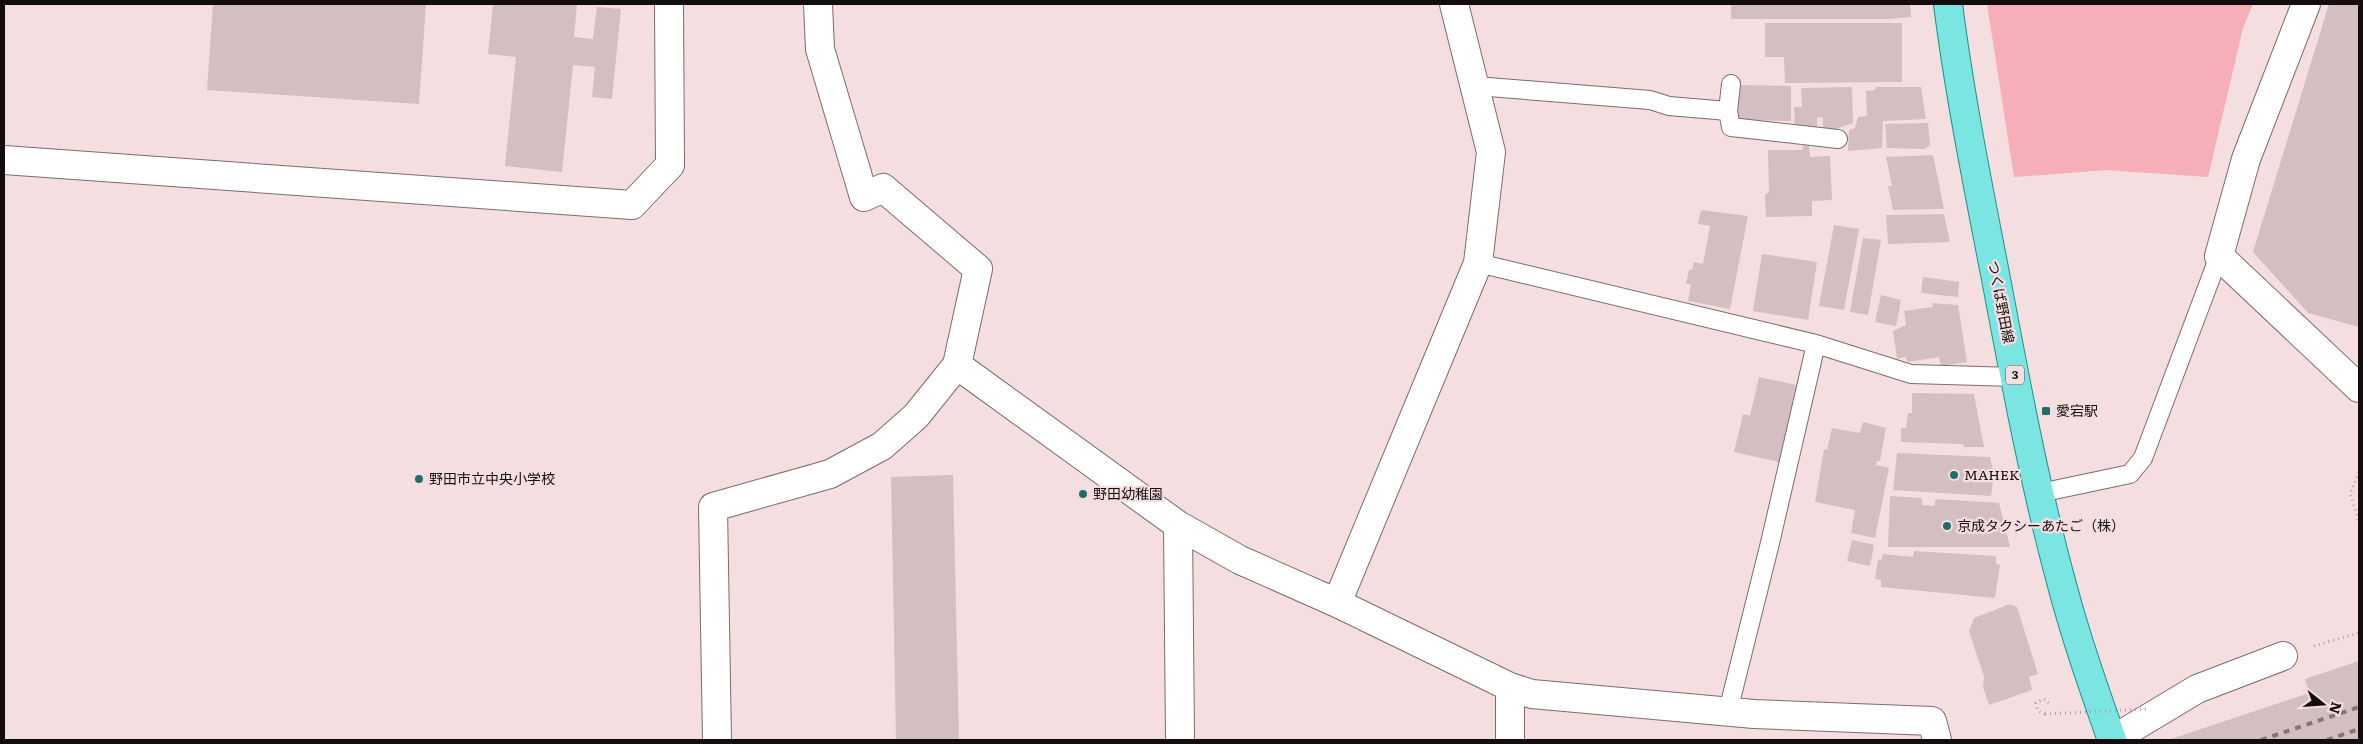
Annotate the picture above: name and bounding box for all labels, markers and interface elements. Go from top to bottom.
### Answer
street label: つくば野田線 [1984,259,2020,345]
road number: 3 [2006,366,2024,384]
place label: 愛宕駅 [2056,400,2098,420]
marker: 愛宕駅 [2040,405,2052,417]
place label: MAHEK [1964,464,2020,484]
place label: 野田市立中央小学校 [429,468,555,488]
marker: MAHEK [1948,469,1960,481]
marker: 野田市立中央小学校 [413,473,425,485]
place label: 野田幼稚園 [1093,483,1163,503]
marker: 野田幼稚園 [1077,488,1089,500]
place label: 京成タクシーあたご（株） [1957,515,2125,535]
marker: 京成タクシーあたご（株） [1941,520,1953,532]
north arrow [2298,679,2348,729]
text: N [2325,700,2348,717]

